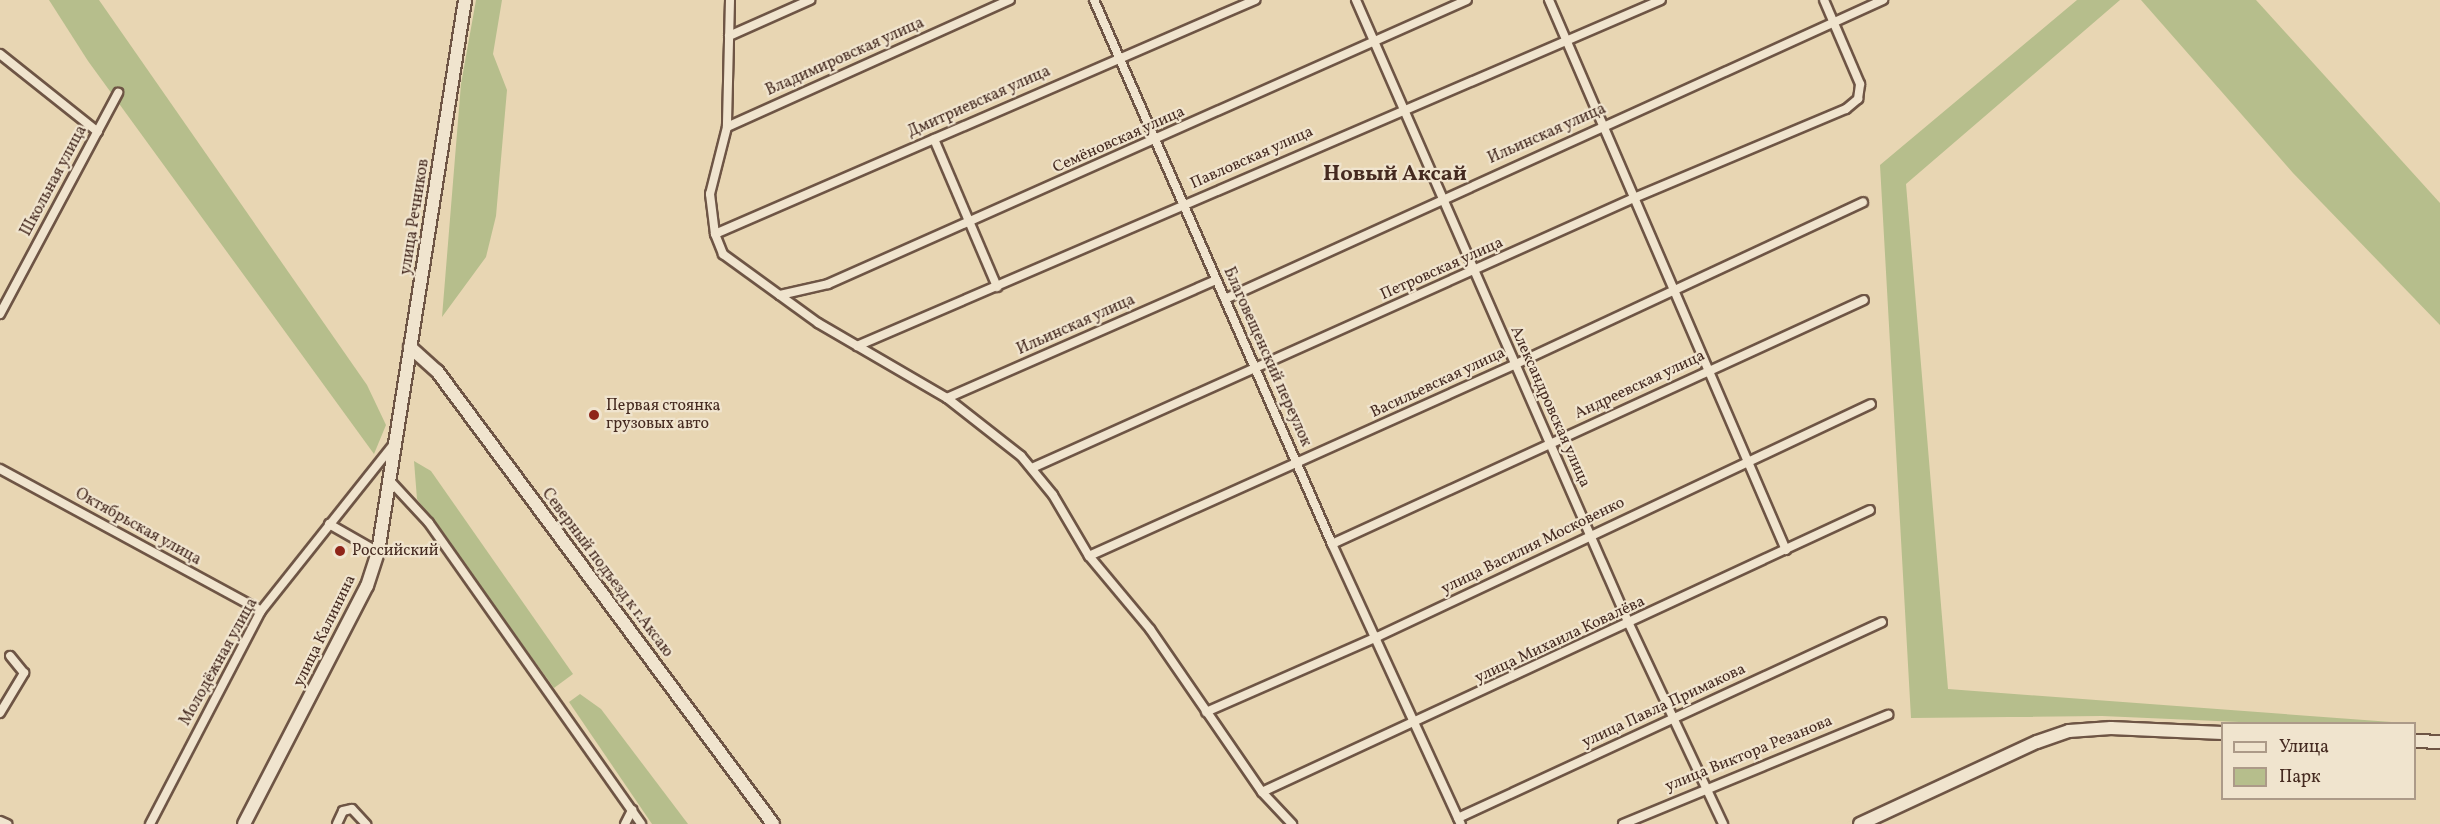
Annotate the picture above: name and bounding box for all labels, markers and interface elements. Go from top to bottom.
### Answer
street label: Владимировская улица [763,13,927,101]
street label: Дмитриевская улица [904,62,1054,142]
street label: Ильинская улица [1485,99,1609,169]
street label: Семёновская улица [1050,102,1188,178]
street label: Школьная улица [17,122,91,240]
street label: Павловская улица [1187,122,1317,194]
street label: улица Речников [396,158,434,276]
district label: Новый Аксай [1323,162,1467,188]
street label: Петровская улица [1377,233,1507,305]
street label: Благовещенский переулок [1219,264,1315,450]
street label: Ильинская улица [1014,290,1138,360]
street label: Александровская улица [1506,323,1594,491]
street label: Васильевская улица [1367,343,1509,423]
street label: Андреевская улица [1571,346,1709,424]
place label: Первая стоянка грузовых авто [606,396,720,434]
marker: Первая стоянка грузовых авто [587,408,601,422]
street label: Октябрьская улица [71,484,205,570]
street label: Северный подъезд к г.Аксаю [537,485,677,661]
street label: улица Василия Московенко [1438,493,1628,599]
place label: Российский [352,541,438,561]
marker: Российский [333,544,347,558]
street label: улица Калинина [290,572,360,690]
street label: улица Михаила Ковалёва [1472,592,1648,688]
street label: Молодёжная улица [176,595,262,729]
street label: улица Павла Примакова [1579,660,1749,752]
street label: улица Виктора Резанова [1663,712,1835,796]
legend [2221,722,2416,800]
text: Улица [2279,735,2329,760]
text: Парк [2279,765,2321,790]

